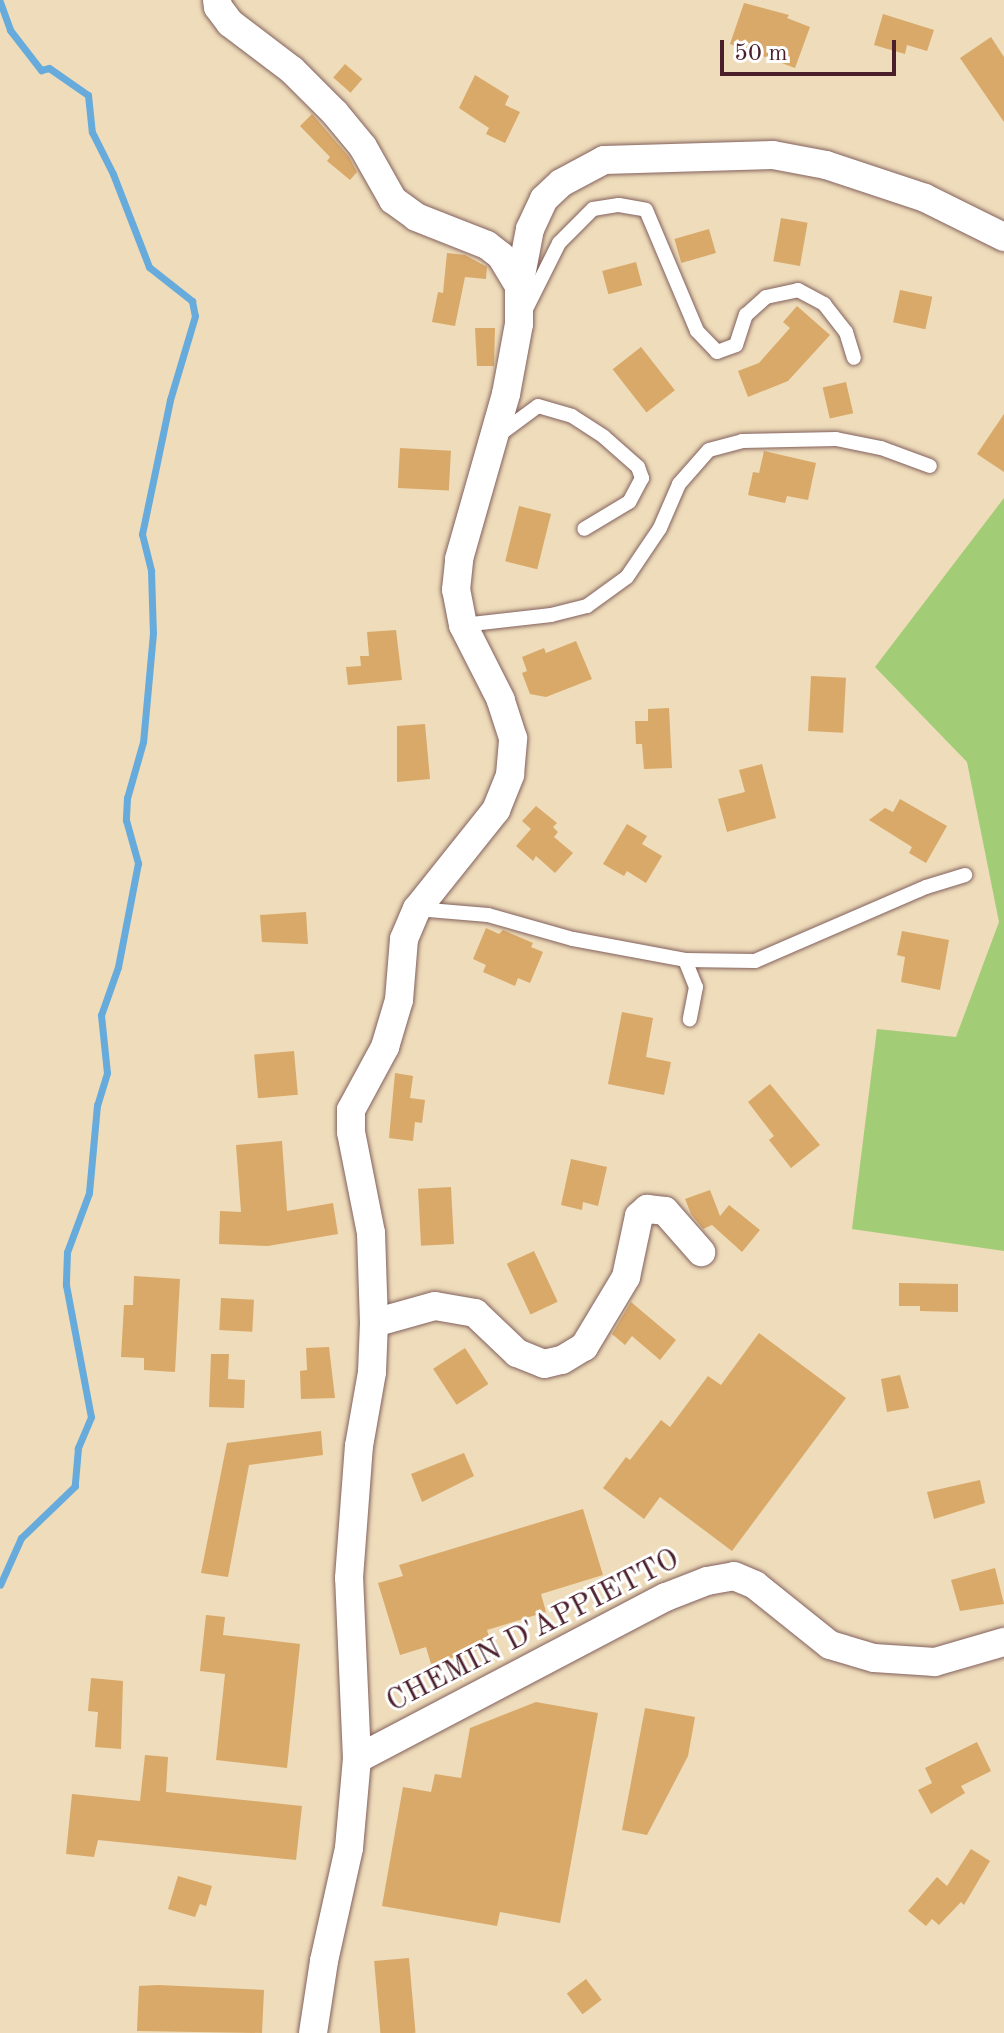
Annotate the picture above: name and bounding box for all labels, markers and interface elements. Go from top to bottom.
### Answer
scale bar [724,24,900,74]
text: 50 m [734,42,788,66]
street label: CHEMIN D'APPIETTO [381,1542,685,1720]

